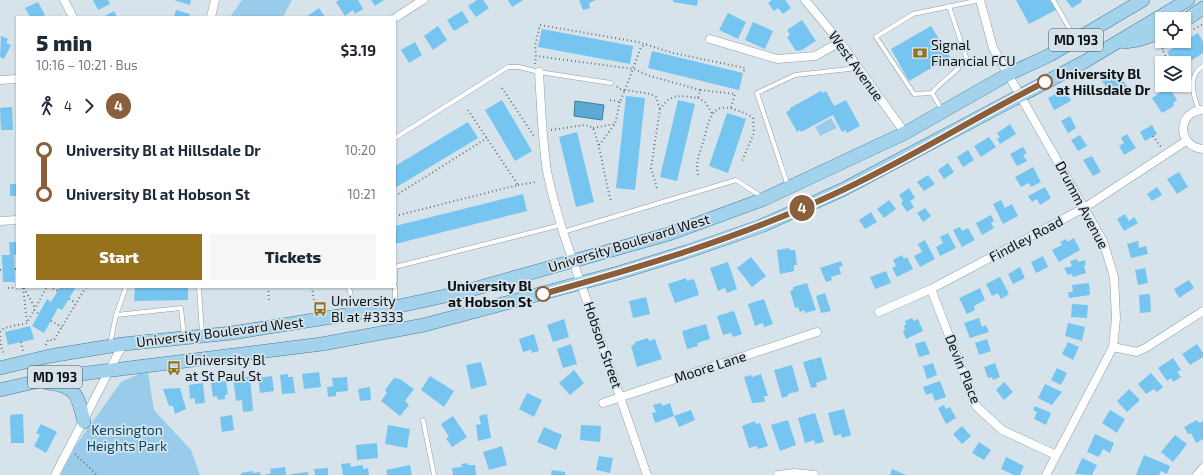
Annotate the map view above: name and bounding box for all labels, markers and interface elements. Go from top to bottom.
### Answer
map controls [1155,12,1191,92]
button: locate [1155,12,1191,48]
street label: West Avenue [825,27,888,104]
text: 5 min [36,29,92,55]
road number: MD 193 [1049,29,1103,51]
place label: Signal Financial FCU [931,36,1016,69]
text: $3.19 [340,41,376,59]
bank icon: Signal Financial FCU [912,45,928,61]
button: layers [1155,56,1191,92]
text: 10:16 – 10:21 · Bus [36,57,138,73]
place label: University Bl at Hillsdale Dr [1056,65,1150,98]
marker: University Bl at Hillsdale Dr [1037,74,1053,90]
icon: walk [36,95,58,117]
icon: forward [78,95,100,117]
text: 4 [114,97,123,114]
text: 4 [64,98,72,114]
text: University Bl at Hillsdale Dr [66,141,261,159]
text: 10:20 [345,142,376,158]
street label: Drumm Avenue [1052,158,1113,252]
text: University Bl at Hobson St [66,185,250,203]
text: 10:21 [347,186,376,202]
line badge: 4 [789,195,815,221]
text: 4 [798,199,806,216]
street label: University Boulevard West [546,210,712,275]
street label: Findley Road [986,212,1066,265]
button: Start [36,234,202,280]
button: Tickets [210,234,376,280]
place label: University Bl at Hobson St [447,277,532,310]
marker: University Bl at Hobson St [535,286,551,302]
place label: University Bl at #3333 [331,292,403,325]
street label: Hobson Street [581,299,626,390]
bus stop icon: University Bl at #3333 [312,301,328,317]
street label: University Boulevard West [135,313,304,350]
street label: Devin Place [942,332,985,406]
street label: Moore Lane [672,347,748,386]
place label: University Bl at St Paul St [185,351,266,384]
bus stop icon: University Bl at St Paul St [166,360,182,376]
road number: MD 193 [28,366,82,388]
park label: Kensington Heights Park [87,421,167,454]

